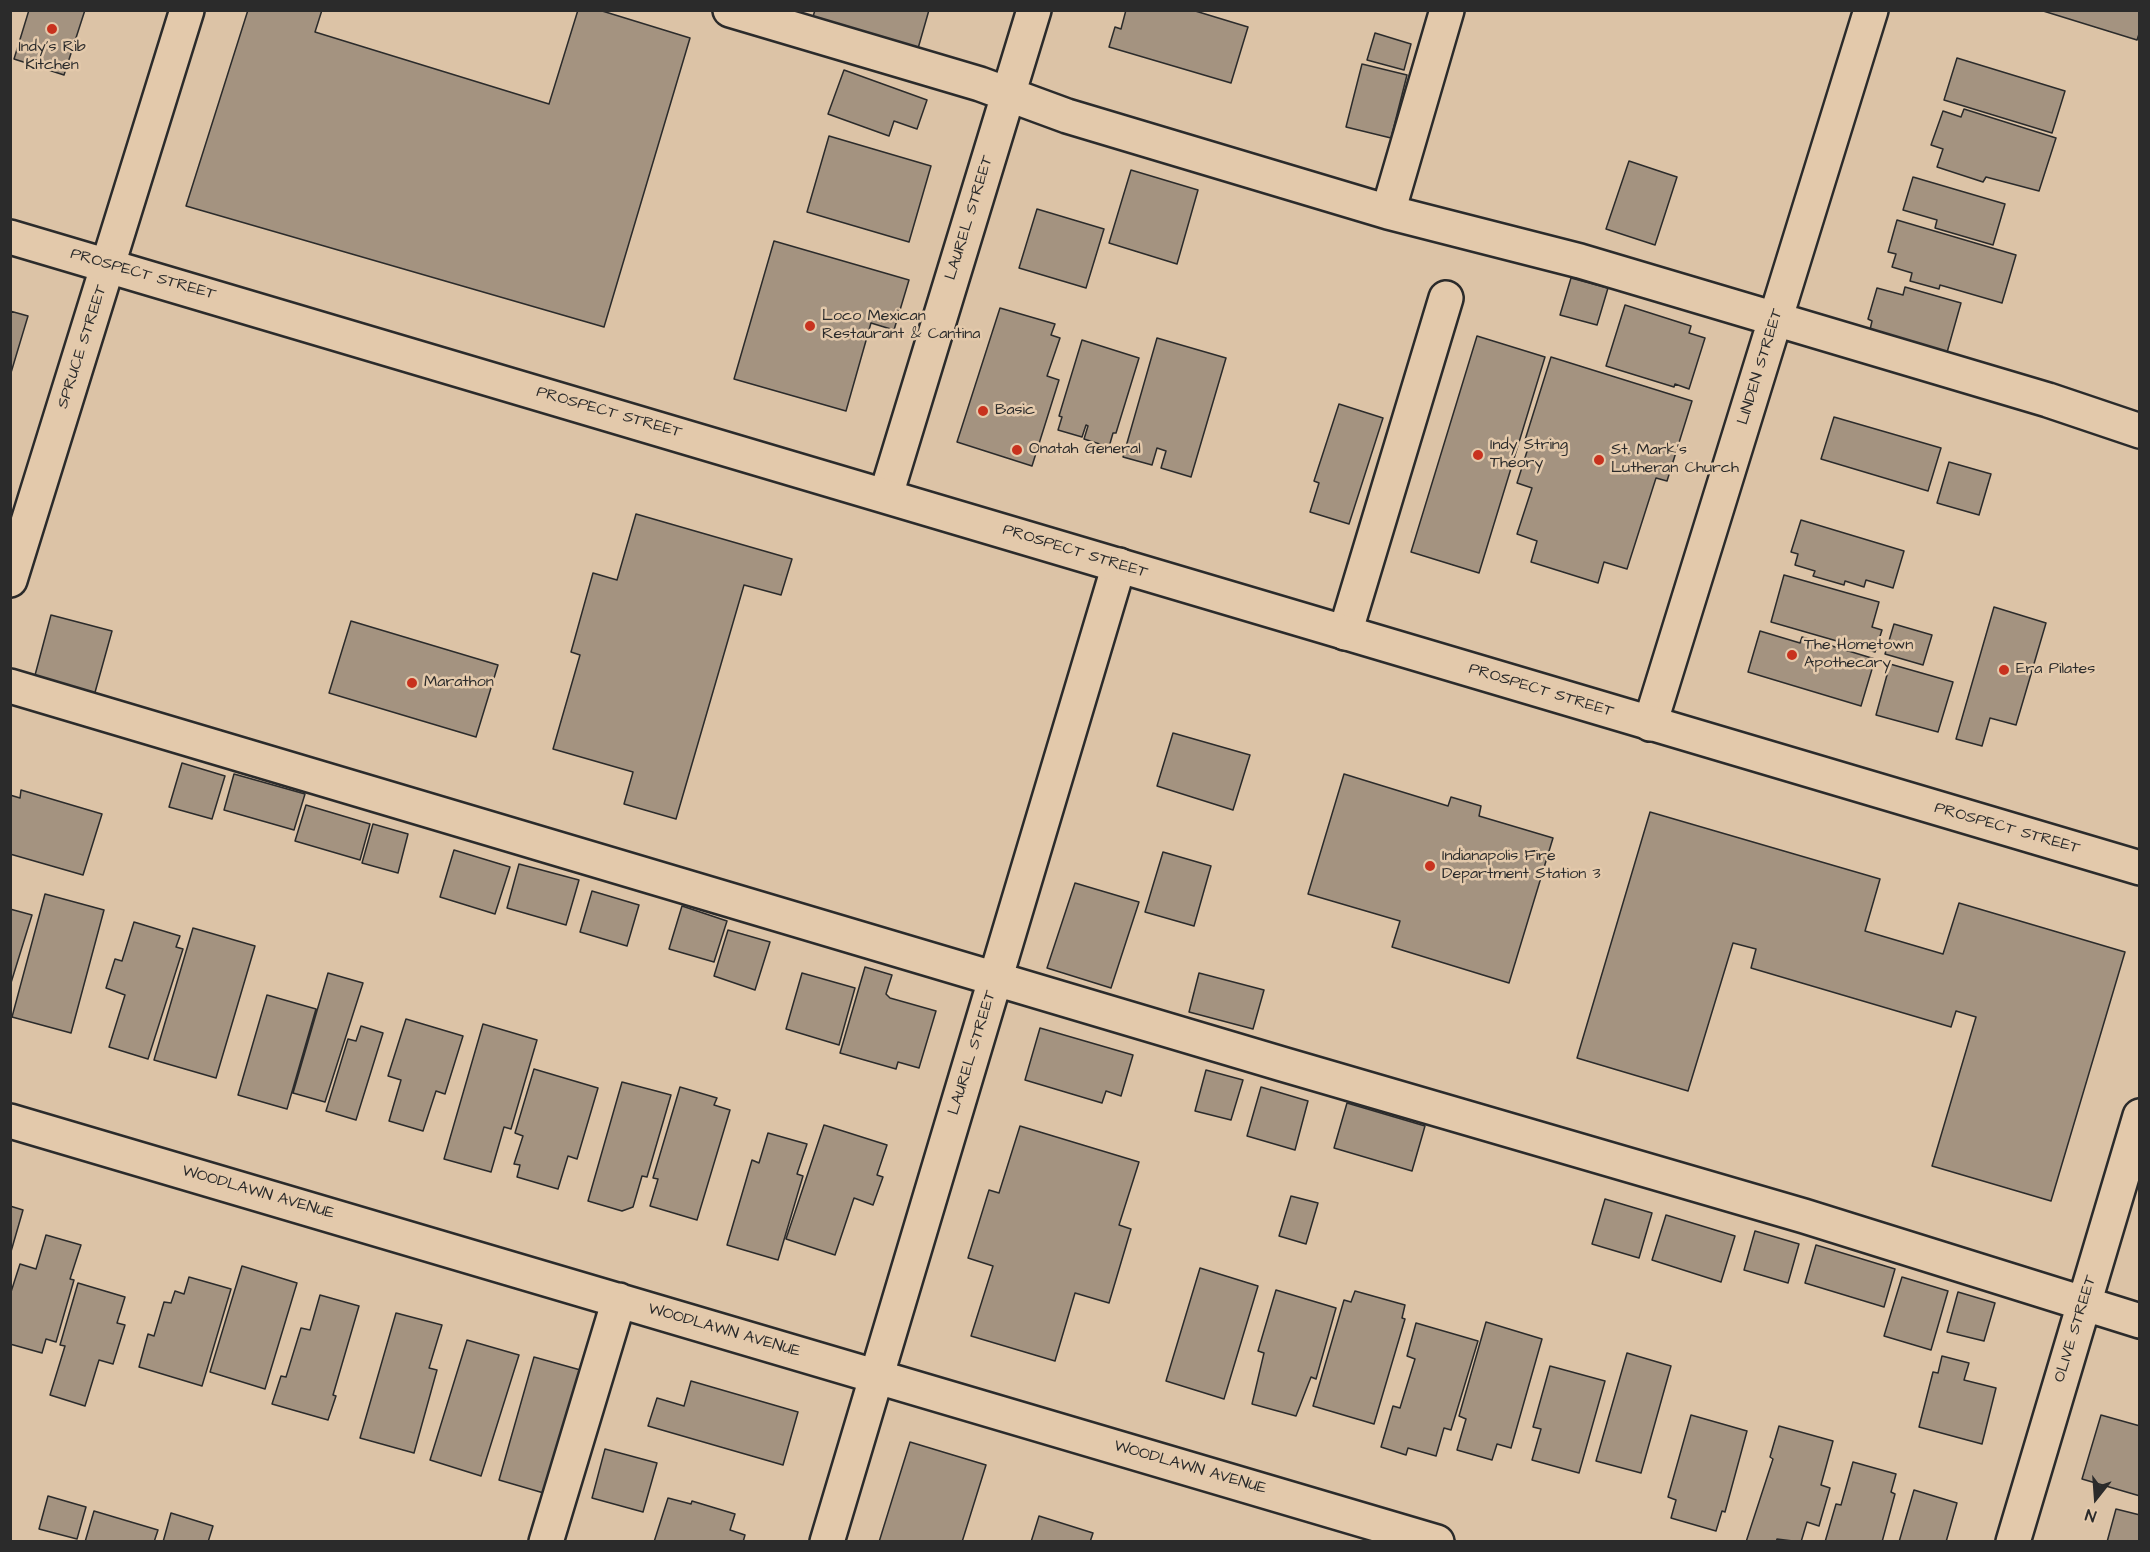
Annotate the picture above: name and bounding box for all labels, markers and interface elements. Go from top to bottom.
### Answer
marker: Indy's Rib Kitchen [45,22,59,36]
place label: Indy's Rib Kitchen [18,38,86,76]
street label: LAUREL STREET [942,153,998,283]
street label: PROSPECT STREET [68,245,218,305]
street label: SPRUCE STREET [54,283,112,411]
place label: Loco Mexican Restaurant & Cantina [822,307,980,345]
street label: LINDEN STREET [1734,307,1788,427]
marker: Loco Mexican Restaurant & Cantina [803,319,817,333]
street label: PROSPECT STREET [534,383,684,443]
place label: Basic [995,401,1035,421]
marker: Basic [976,404,990,418]
place label: Indy String Theory [1490,436,1568,474]
place label: Onatah General [1029,440,1141,460]
place label: St. Mark's Lutheran Church [1611,441,1739,479]
marker: Onatah General [1010,443,1024,457]
marker: Indy String Theory [1471,448,1485,462]
marker: St. Mark's Lutheran Church [1592,453,1606,467]
street label: PROSPECT STREET [1000,521,1150,583]
place label: The Hometown Apothecary [1804,636,1913,674]
marker: The Hometown Apothecary [1785,648,1799,662]
street label: PROSPECT STREET [1466,660,1616,722]
place label: Era Pilates [2016,660,2095,680]
marker: Era Pilates [1997,663,2011,677]
place label: Marathon [424,673,494,693]
marker: Marathon [405,676,419,690]
street label: PROSPECT STREET [1932,799,2082,859]
place label: Indianapolis Fire Department Station 3 [1442,847,1601,885]
marker: Indianapolis Fire Department Station 3 [1423,859,1437,873]
street label: LAUREL STREET [945,988,1001,1118]
street label: WOODLAWN AVENUE [179,1162,337,1224]
street label: OLIVE STREET [2051,1273,2101,1385]
street label: WOODLAWN AVENUE [645,1300,803,1362]
street label: WOODLAWN AVENUE [1111,1437,1269,1499]
north arrow [2066,1468,2126,1528]
text: N [2083,1503,2099,1527]

